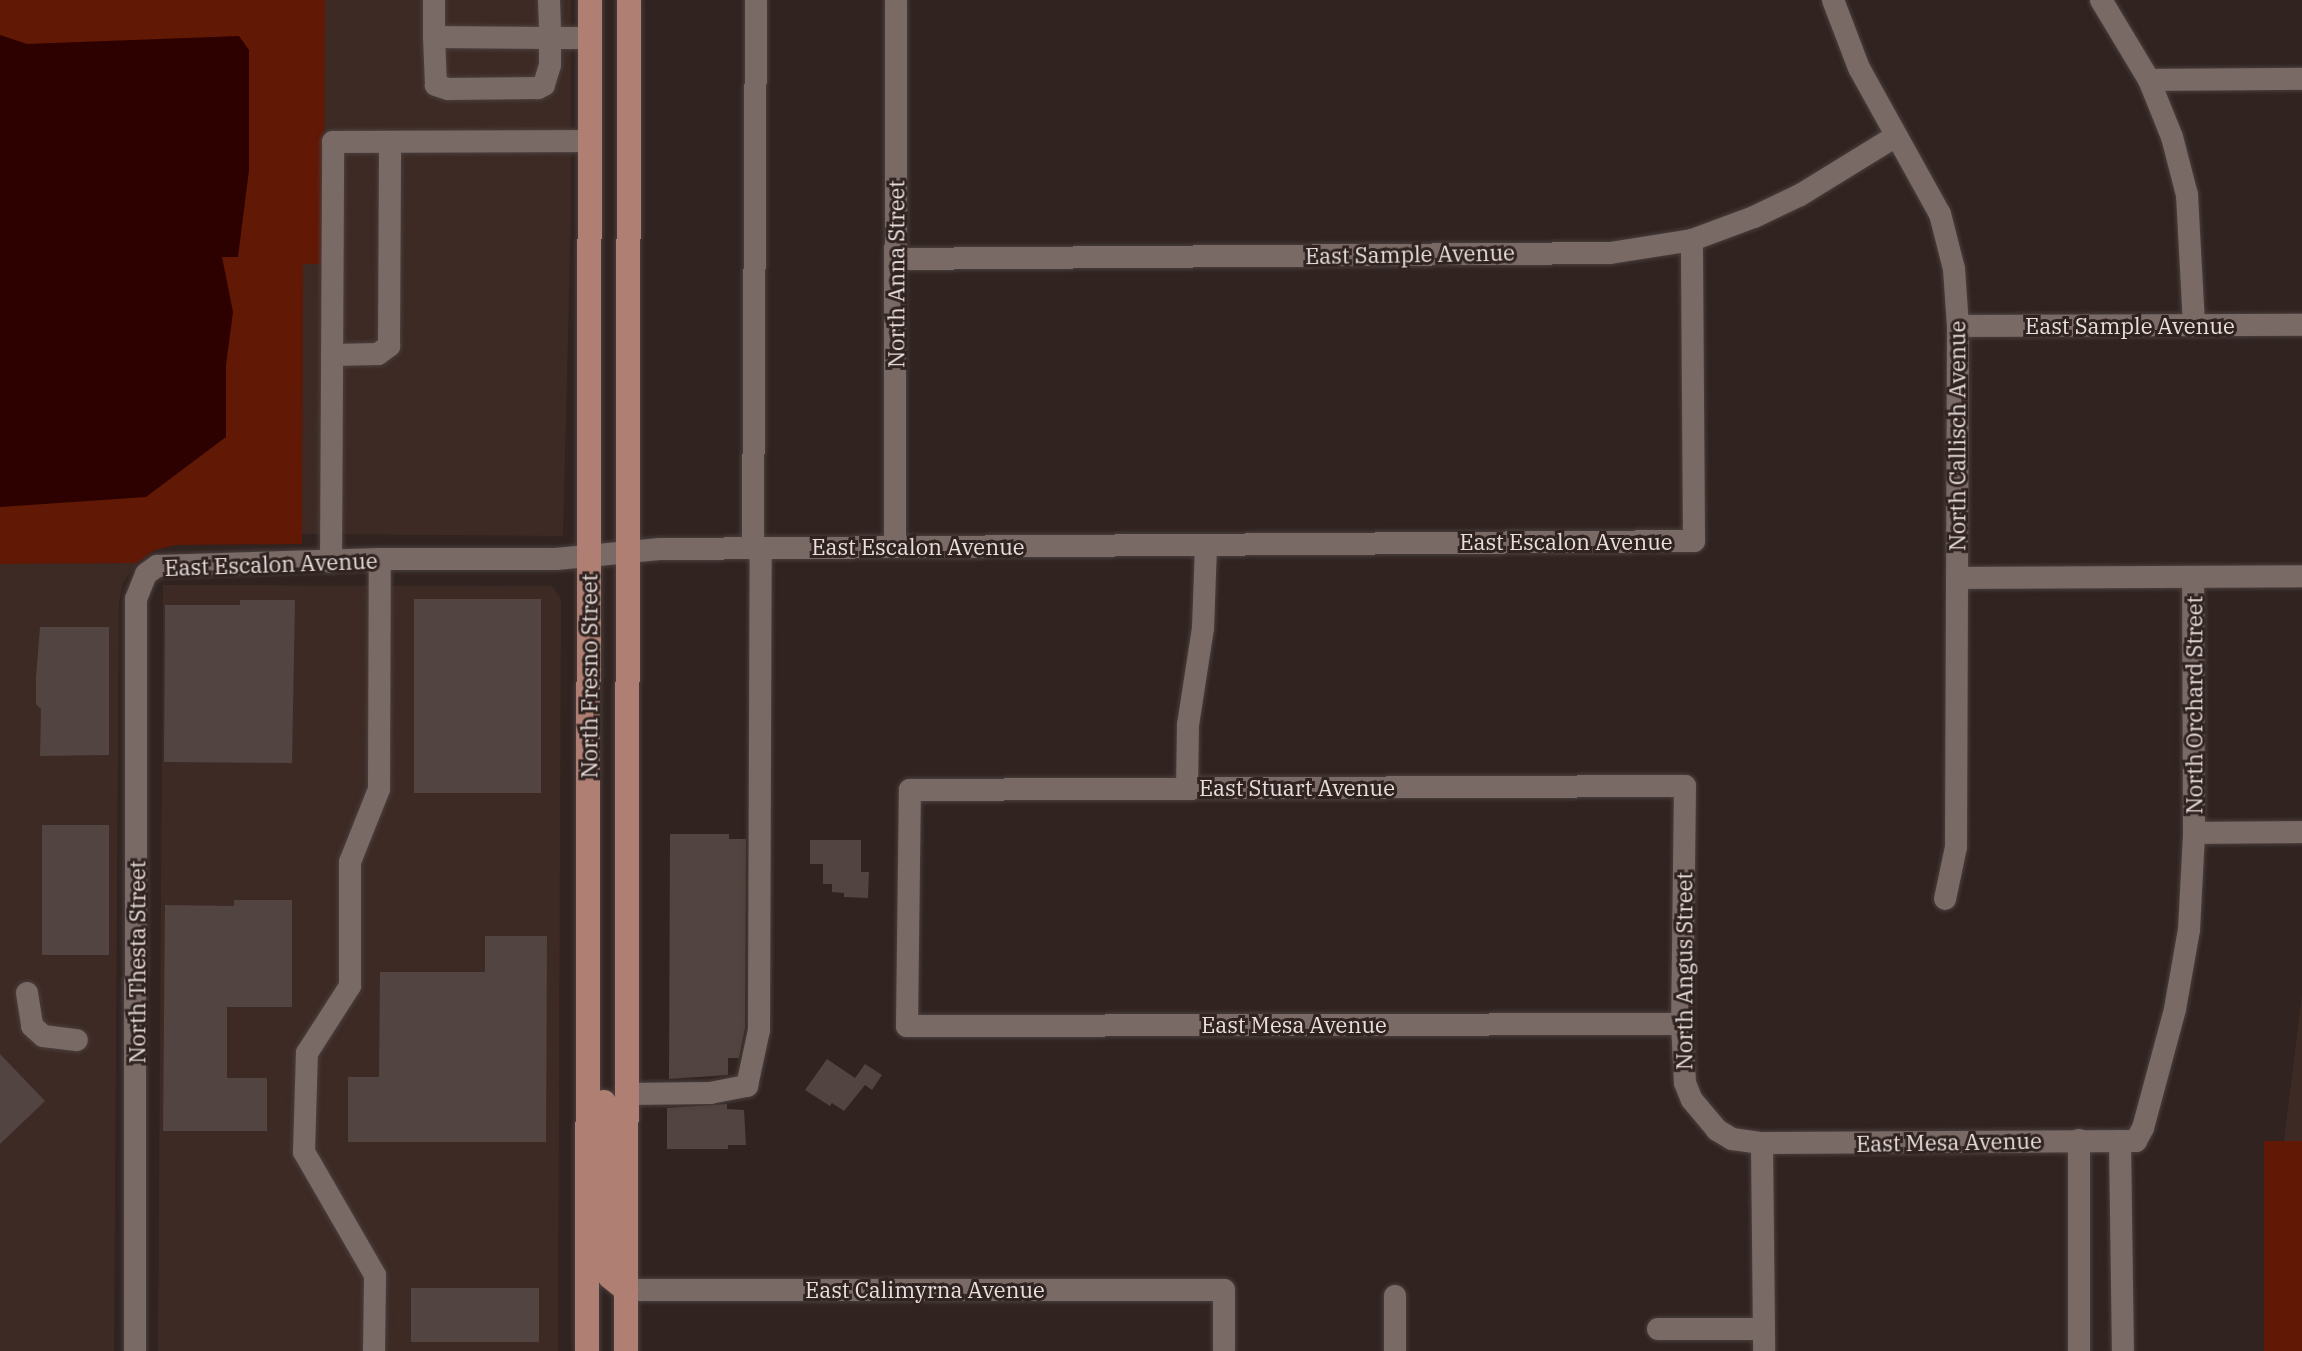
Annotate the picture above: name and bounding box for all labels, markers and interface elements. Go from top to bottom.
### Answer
street label: North Anna Street [883,180,909,368]
street label: East Sample Avenue [1305,239,1515,269]
street label: East Sample Avenue [2025,313,2235,339]
street label: North Callisch Avenue [1944,321,1970,551]
street label: East Escalon Avenue [1459,529,1673,555]
street label: East Escalon Avenue [811,534,1025,560]
street label: East Escalon Avenue [164,547,378,581]
street label: North Fresno Street [576,574,602,778]
street label: North Orchard Street [2181,596,2207,814]
street label: East Stuart Avenue [1199,775,1395,801]
street label: North Thesta Street [124,860,150,1064]
street label: North Angus Street [1671,872,1697,1070]
street label: East Mesa Avenue [1201,1012,1387,1038]
street label: East Mesa Avenue [1856,1127,2042,1157]
street label: East Calimyrna Avenue [805,1277,1045,1303]

